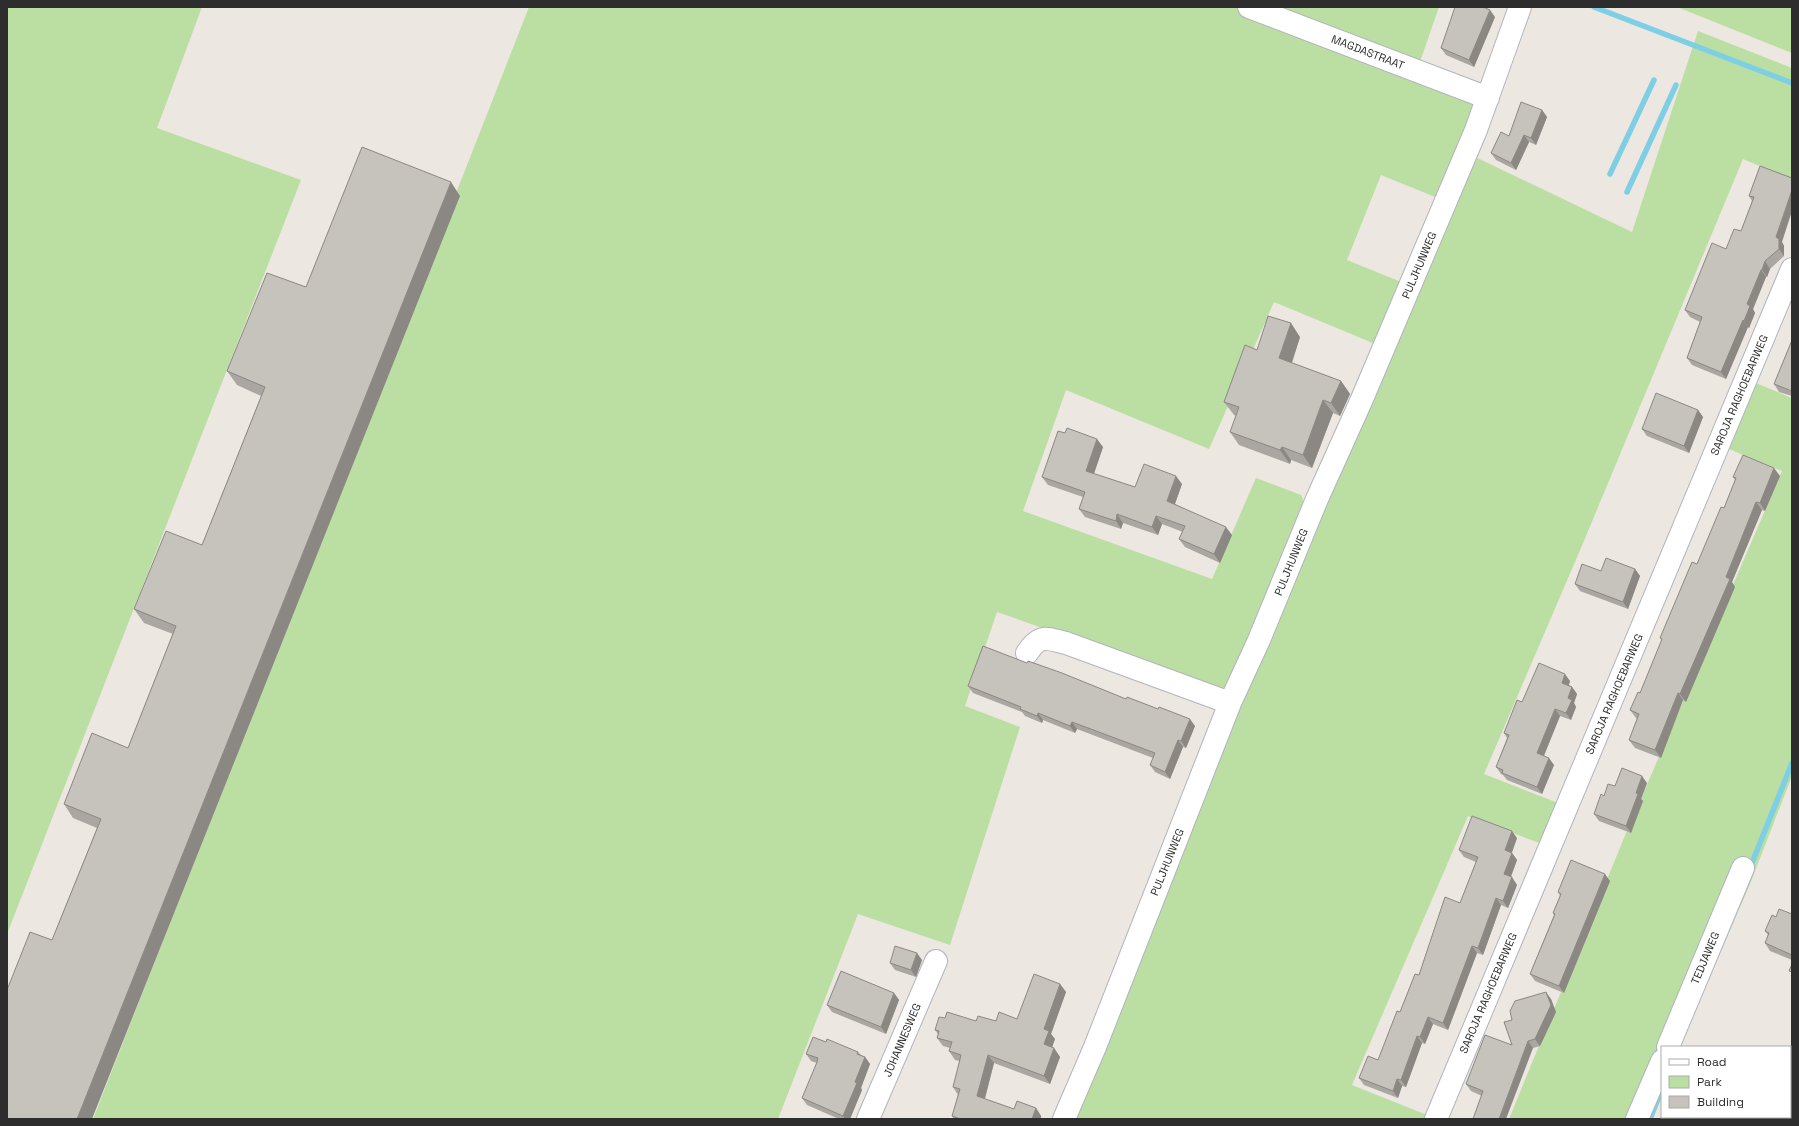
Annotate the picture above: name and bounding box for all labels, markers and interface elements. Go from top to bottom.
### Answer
street label: MAGDASTRAAT [1330,32,1407,73]
street label: PULJHUNWEG [1399,229,1439,301]
street label: SAROJA RAGHOEBARWEG [1707,333,1771,457]
street label: PULJHUNWEG [1271,526,1311,598]
street label: SAROJA RAGHOEBARWEG [1582,632,1646,756]
street label: PULJHUNWEG [1147,826,1187,898]
street label: TEDJAWEG [1688,930,1722,986]
street label: SAROJA RAGHOEBARWEG [1456,931,1520,1055]
street label: JOHANNESWEG [880,1001,924,1079]
legend [1661,1046,1791,1118]
text: Road [1697,1054,1726,1070]
text: Park [1697,1074,1722,1090]
text: Building [1697,1094,1744,1110]

